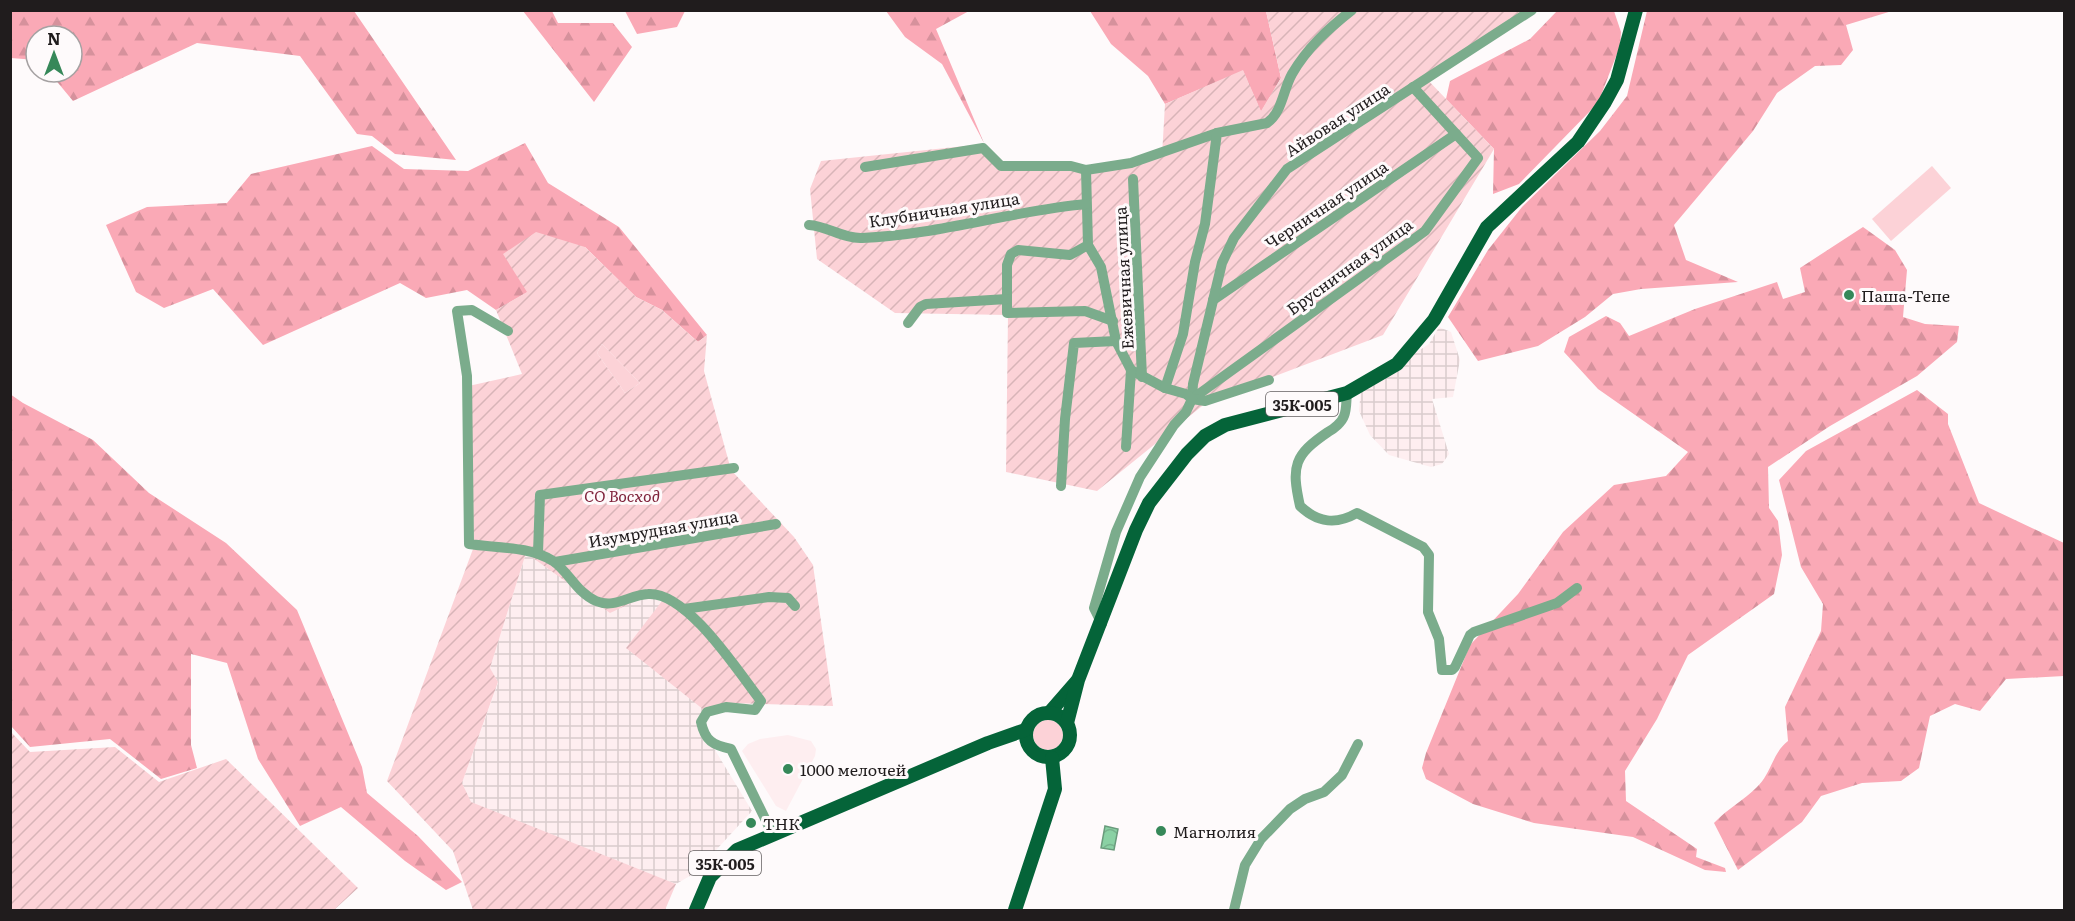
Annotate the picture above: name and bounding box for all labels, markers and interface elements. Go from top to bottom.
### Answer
north arrow [24,24,84,84]
text: N [47,26,61,50]
street label: Айвовая улица [1280,76,1394,162]
street label: Черничная улица [1260,154,1393,254]
street label: Клубничная улица [867,185,1022,233]
street label: Ежевичная улица [1107,205,1139,350]
street label: Брусничная улица [1281,212,1417,320]
place label: Паша-Тепе [1861,283,1950,307]
marker: Паша-Тепе [1842,288,1856,302]
road number: 35К-005 [1266,392,1338,416]
park label: СО Восход [584,483,660,507]
street label: Изумрудная улица [586,503,740,553]
place label: 1000 мелочей [800,757,907,781]
marker: 1000 мелочей [781,762,795,776]
place label: ТНК [763,811,800,835]
marker: ТНК [744,816,758,830]
place label: Магнолия [1173,819,1256,843]
marker: Магнолия [1154,824,1168,838]
road number: 35К-005 [689,851,761,875]

